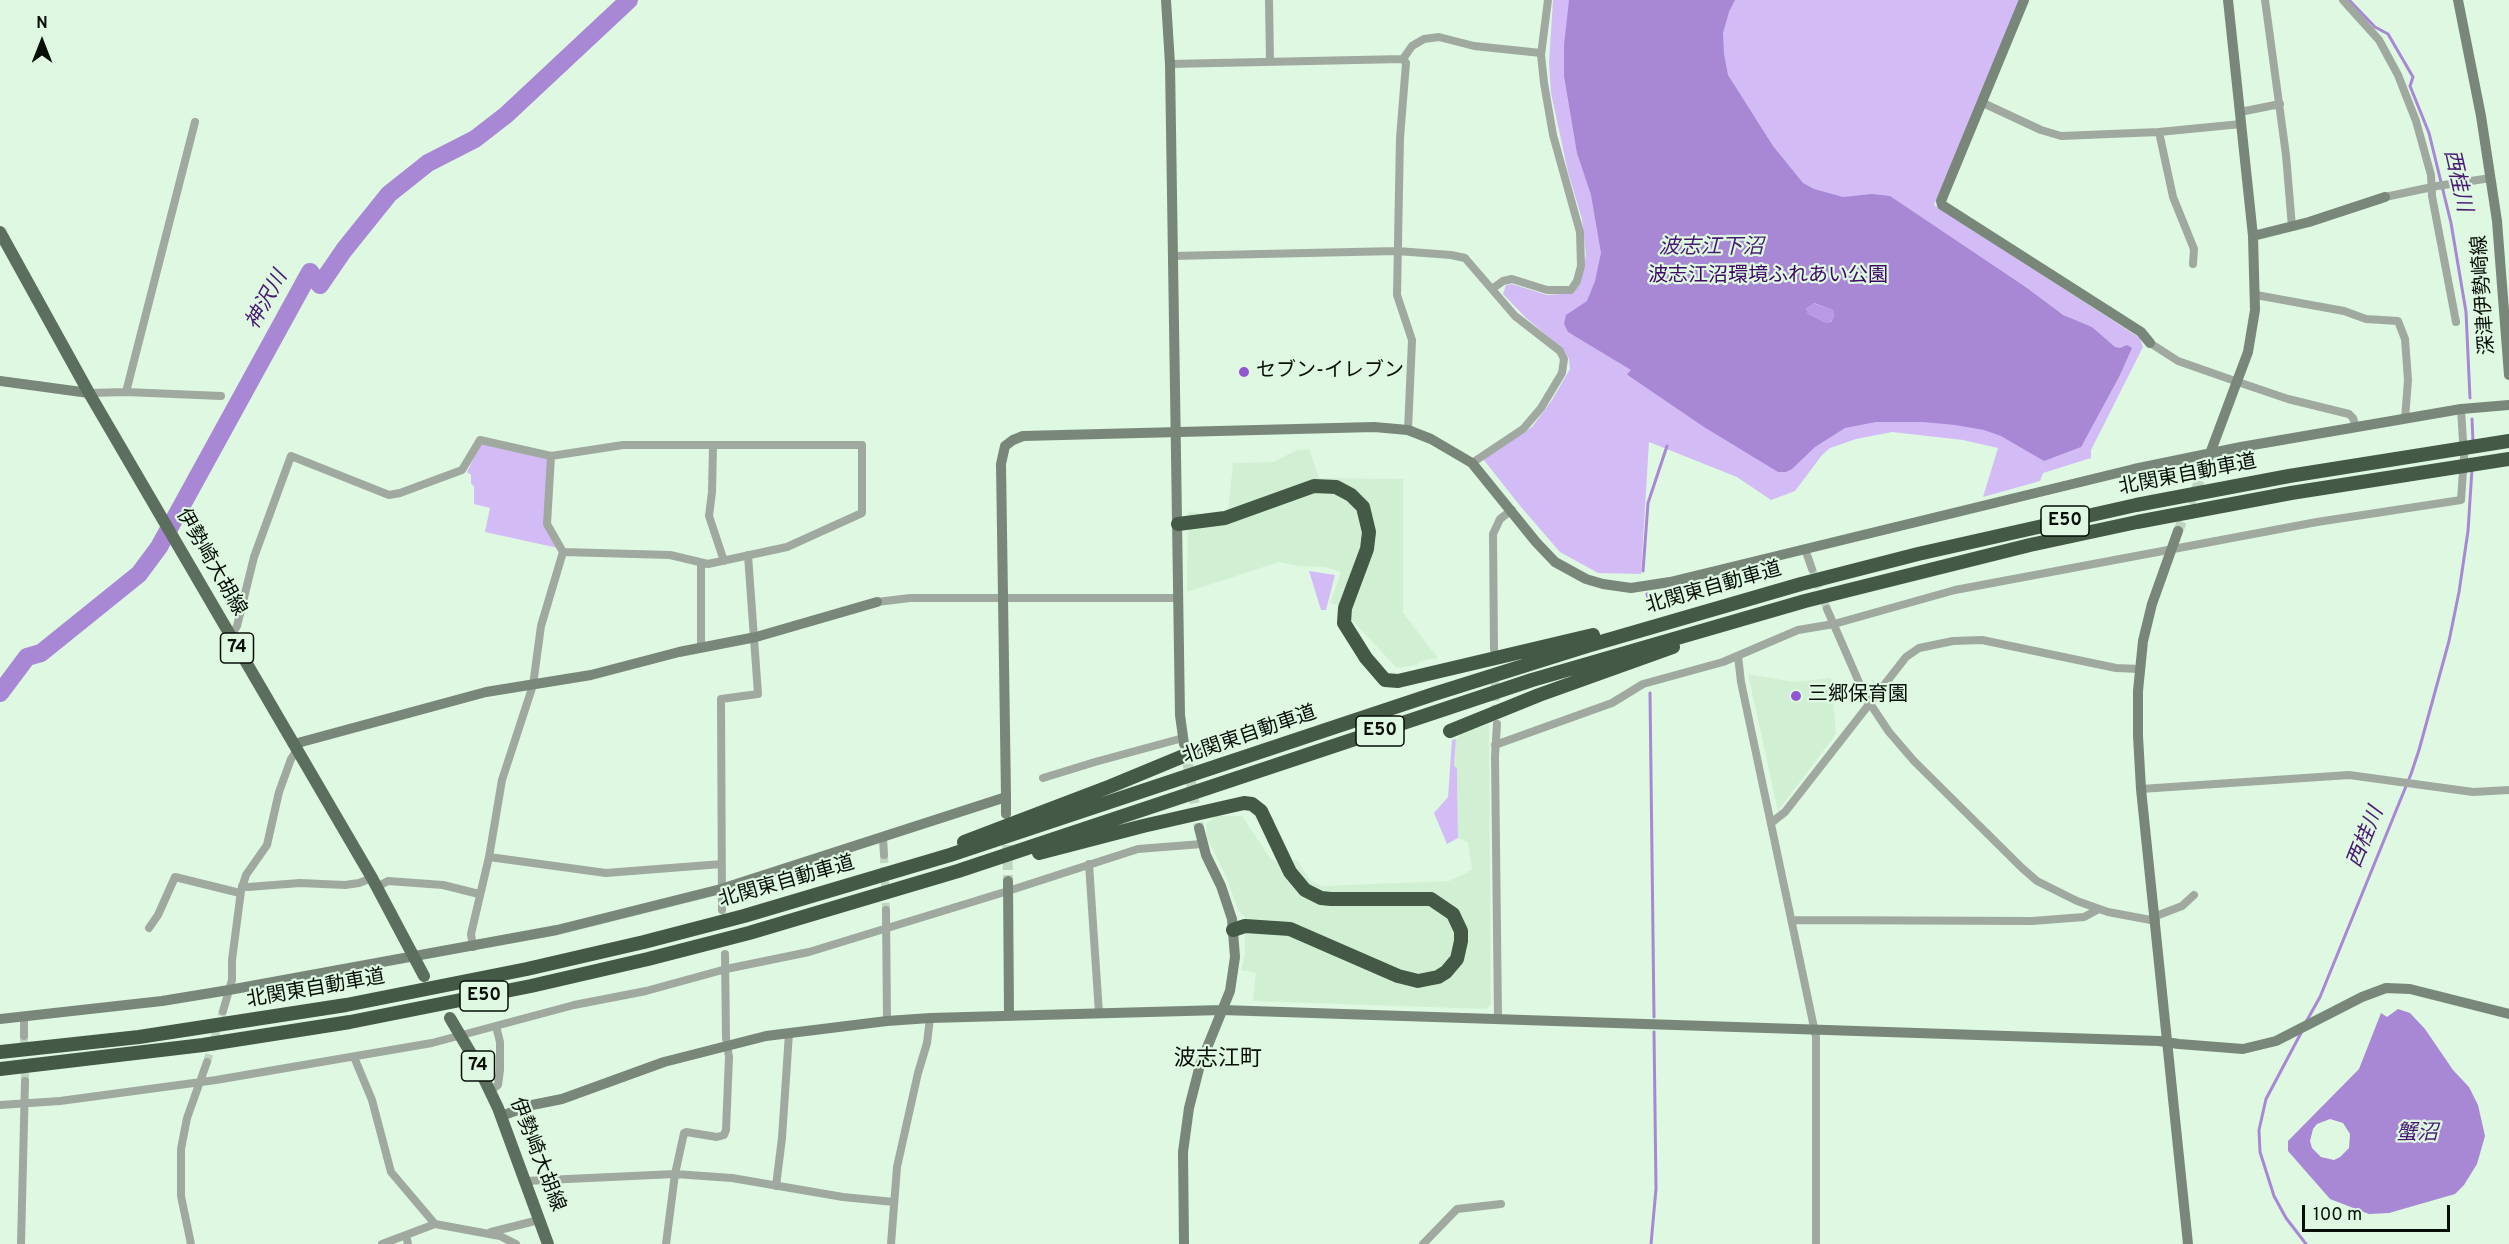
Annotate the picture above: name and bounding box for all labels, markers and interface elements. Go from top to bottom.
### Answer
north arrow [12,12,72,72]
text: N [36,14,48,34]
water label: 西桂川 [2437,147,2475,215]
street label: 深津伊勢崎線 [2469,234,2501,356]
water label: 波志江下沼 [1659,236,1763,262]
park label: 波志江沼環境ふれあい公園 [1648,265,1888,289]
water label: 神沢川 [242,267,294,335]
place label: セブン-イレブン [1256,360,1404,384]
marker: セブン-イレブン [1237,365,1251,379]
street label: 北関東自動車道 [2117,451,2259,501]
street label: 伊勢崎大胡線 [170,505,250,621]
road number: E50 [2041,506,2089,536]
street label: 北関東自動車道 [1643,558,1785,620]
road number: 74 [220,633,254,663]
place label: 三郷保育園 [1808,684,1908,708]
marker: 三郷保育園 [1789,689,1803,703]
street label: 北関東自動車道 [1180,702,1320,770]
road number: E50 [1356,716,1404,746]
water label: 西桂川 [2344,804,2390,872]
street label: 北関東自動車道 [716,852,858,914]
street label: 北関東自動車道 [245,966,387,1014]
road number: E50 [460,981,508,1011]
district label: 波志江町 [1174,1048,1262,1074]
road number: 74 [462,1051,494,1081]
street label: 伊勢崎大胡線 [503,1095,569,1215]
water label: 蟹沼 [2396,1122,2438,1148]
scale bar [2305,1193,2454,1231]
text: 100 m [2313,1204,2362,1227]

